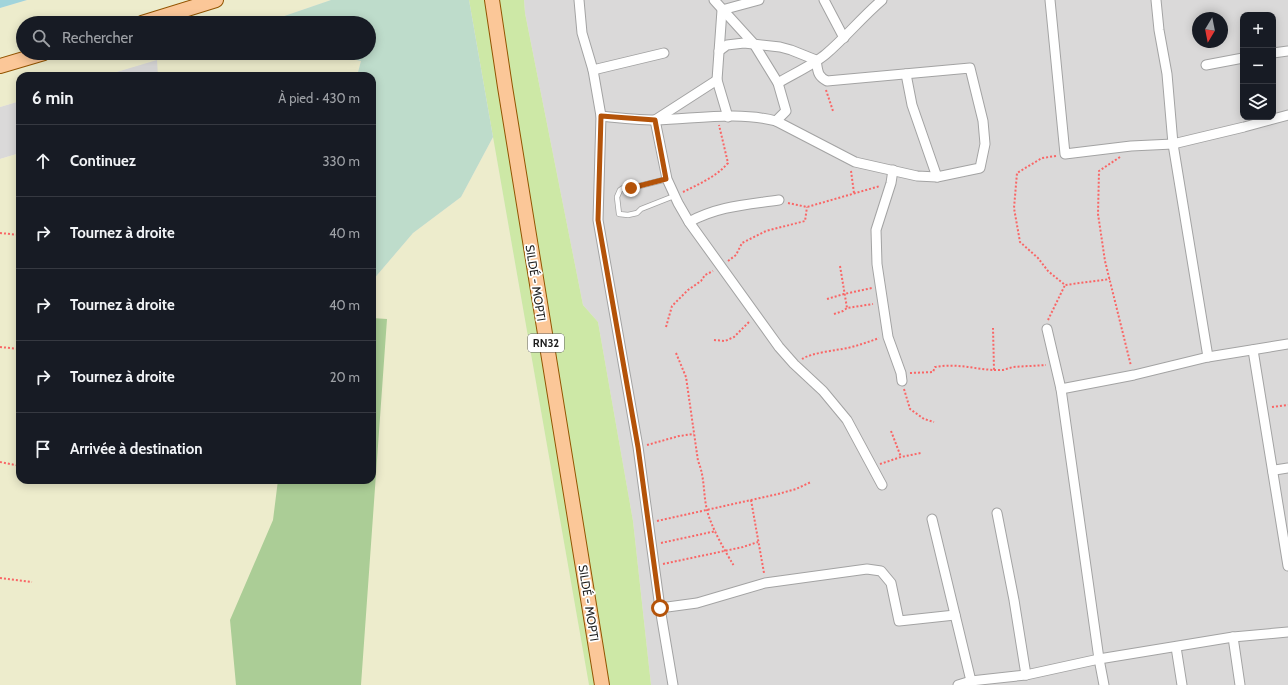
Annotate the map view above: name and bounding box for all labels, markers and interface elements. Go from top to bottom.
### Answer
north arrow [1192,12,1228,48]
map controls [1240,12,1276,120]
button: + [1240,12,1276,48]
search box [16,16,376,60]
icon: search [30,27,52,49]
text: Rechercher [62,29,133,47]
button: − [1240,48,1276,84]
button: layers [1240,84,1276,120]
text: 6 min [32,88,74,108]
text: À pied · 430 m [278,90,360,106]
icon: ahead [32,150,54,172]
text: Continuez [70,152,136,170]
text: 330 m [323,153,360,169]
route end [622,179,640,197]
icon: right [32,222,54,244]
text: Tournez à droite [70,224,175,242]
text: 40 m [329,225,360,241]
street label: SILDÉ - MOPTI [523,244,549,322]
icon: right [32,294,54,316]
text: Tournez à droite [70,296,175,314]
text: 40 m [329,297,360,313]
road number: RN32 [528,334,564,352]
icon: right [32,366,54,388]
text: Tournez à droite [70,368,175,386]
text: 20 m [330,369,360,385]
icon: arrive [32,438,54,460]
text: Arrivée à destination [70,440,202,458]
street label: SILDÉ - MOPTI [576,564,602,642]
route start [651,599,669,617]

